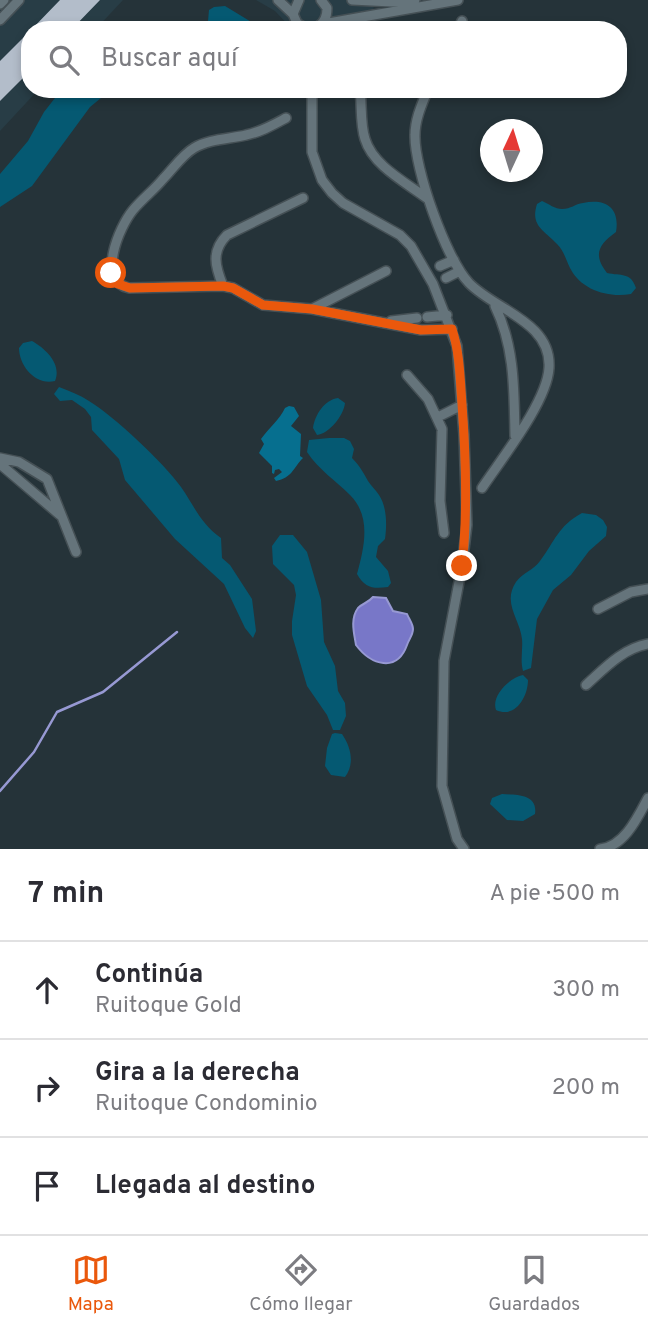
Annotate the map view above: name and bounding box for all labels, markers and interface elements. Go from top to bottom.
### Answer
search box [21,21,627,98]
icon: search [45,41,83,79]
text: Buscar aquí [101,43,238,76]
north arrow [480,119,543,182]
route start [95,257,126,288]
route end [446,550,477,581]
text: 7 min [28,876,104,913]
text: A pie · 500 m [489,880,620,909]
text: Continúa [95,959,203,992]
icon: ahead [28,971,66,1009]
text: 300 m [552,976,620,1005]
text: Ruitoque Gold [95,992,242,1021]
text: Gira a la derecha [95,1057,300,1090]
icon: right [28,1069,66,1107]
text: 200 m [552,1074,620,1103]
text: Ruitoque Condominio [95,1090,318,1119]
icon: arrive [28,1167,66,1205]
text: Llegada al destino [95,1170,315,1203]
tab: Mapa [68,1251,114,1317]
tab: Cómo llegar [249,1251,353,1317]
tab: Guardados [488,1251,580,1317]

